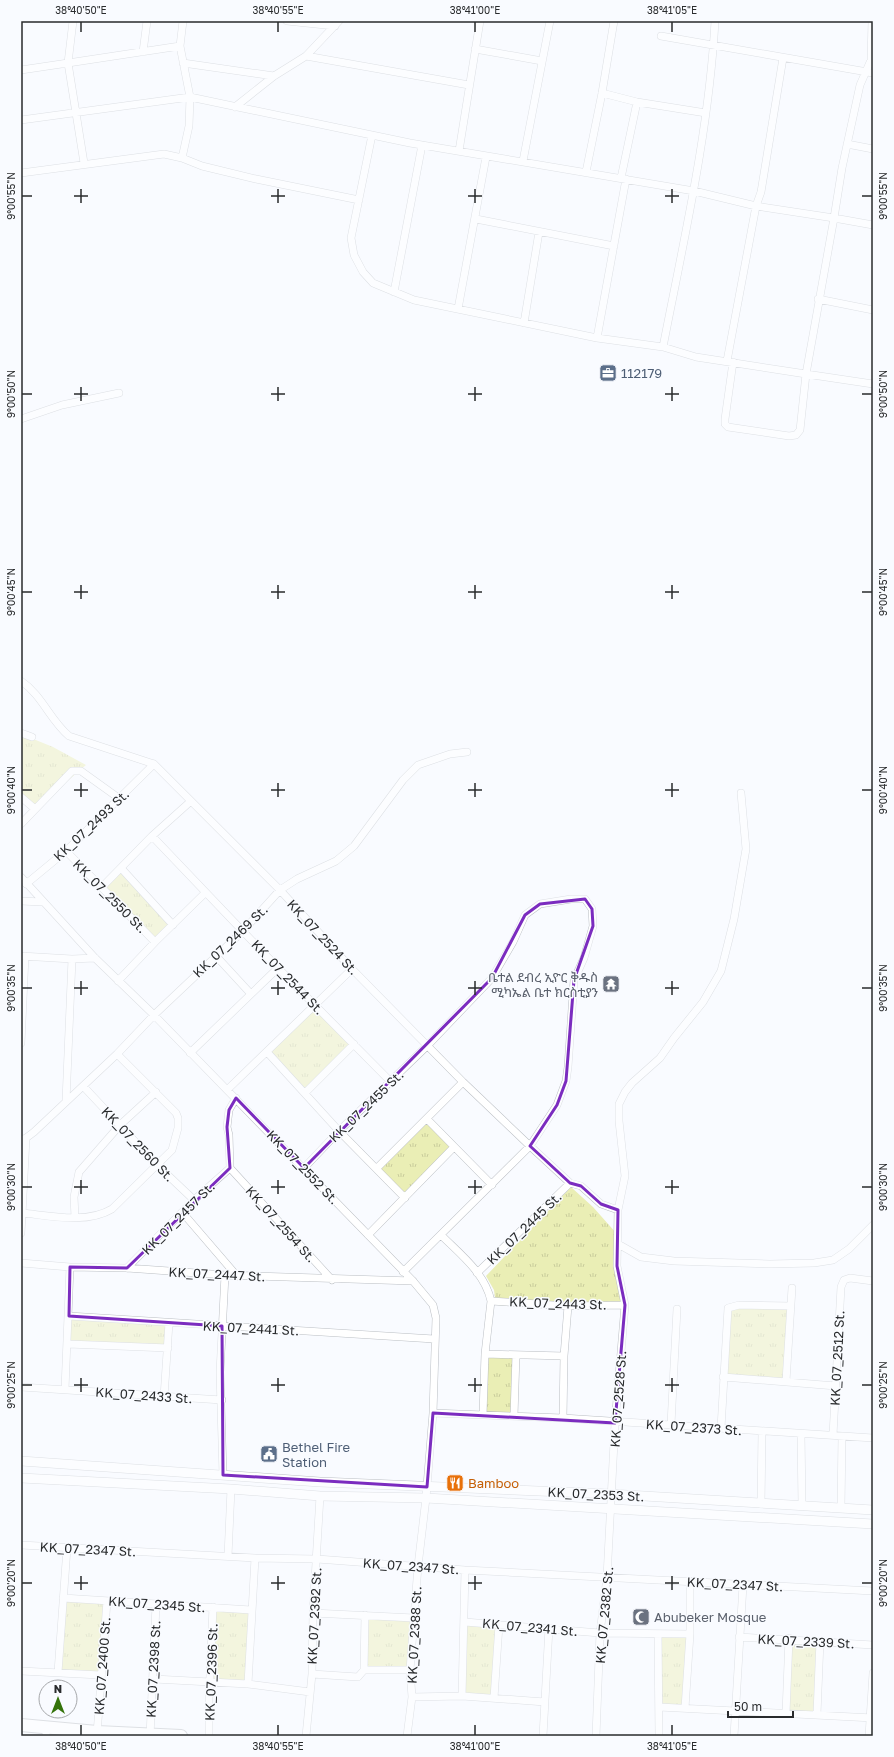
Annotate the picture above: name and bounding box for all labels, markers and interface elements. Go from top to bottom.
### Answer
text: 38°40'50"E [55,4,107,16]
text: 38°40'55"E [252,4,304,16]
text: 38°41'00"E [450,4,500,16]
text: 38°41'05"E [647,4,697,16]
text: 9°00'55"N [5,172,17,220]
text: 9°00'55"N [877,172,889,220]
office icon: 112179 [598,363,618,383]
place label: 112179 [621,365,662,381]
text: 9°00'50"N [5,370,17,418]
text: 9°00'50"N [877,370,889,418]
text: 9°00'45"N [5,568,17,616]
text: 9°00'45"N [877,568,889,616]
text: 9°00'40"N [5,766,17,814]
text: 9°00'40"N [877,766,889,814]
street label: KK_07_2493 St. [50,786,132,864]
street label: KK_07_2550 St. [70,856,150,936]
street label: KK_07_2524 St. [284,896,362,978]
street label: KK_07_2469 St. [189,901,271,981]
street label: KK_07_2544 St. [248,936,328,1018]
text: 9°00'35"N [5,964,17,1012]
text: 9°00'35"N [877,964,889,1012]
place label: ቤተል ደብረ ኢዮር ቅዱስ ሚካኤል ቤተ ክርስቲያን [488,969,599,1000]
temple icon: ቤተል ደብረ ኢዮር ቅዱስ ሚካኤል ቤተ ክርስቲያን [601,974,621,994]
street label: KK_07_2455 St. [325,1066,407,1146]
street label: KK_07_2560 St. [98,1103,178,1185]
street label: KK_07_2552 St. [264,1127,342,1207]
text: 9°00'30"N [5,1163,17,1211]
text: 9°00'30"N [877,1163,889,1211]
street label: KK_07_2457 St. [138,1178,218,1258]
street label: KK_07_2554 St. [243,1183,319,1265]
street label: KK_07_2445 St. [483,1188,565,1268]
street label: KK_07_2447 St. [168,1263,266,1285]
street label: KK_07_2443 St. [509,1293,607,1313]
street label: KK_07_2512 St. [827,1310,847,1406]
street label: KK_07_2441 St. [202,1317,300,1339]
street label: KK_07_2528 St. [607,1350,629,1448]
text: 9°00'25"N [5,1361,17,1409]
text: 9°00'25"N [877,1361,889,1409]
street label: KK_07_2433 St. [95,1384,193,1406]
street label: KK_07_2373 St. [645,1416,743,1438]
place label: Bethel Fire Station [282,1439,350,1470]
public building icon: Bethel Fire Station [259,1444,279,1464]
restaurant icon: Bamboo [445,1473,465,1493]
place label: Bamboo [468,1475,519,1491]
street label: KK_07_2353 St. [547,1483,645,1505]
street label: KK_07_2347 St. [39,1538,137,1560]
street label: KK_07_2347 St. [362,1555,460,1577]
text: 9°00'20"N [5,1559,17,1607]
text: 9°00'20"N [877,1559,889,1607]
street label: KK_07_2382 St. [592,1566,616,1664]
street label: KK_07_2392 St. [303,1567,325,1665]
street label: KK_07_2347 St. [686,1573,784,1595]
street label: KK_07_2388 St. [403,1586,425,1684]
street label: KK_07_2345 St. [108,1593,206,1615]
mosque icon: Abubeker Mosque [631,1607,651,1627]
place label: Abubeker Mosque [654,1609,766,1625]
street label: KK_07_2341 St. [481,1615,579,1639]
street label: KK_07_2400 St. [91,1616,113,1716]
street label: KK_07_2398 St. [142,1620,164,1718]
street label: KK_07_2396 St. [201,1623,221,1721]
street label: KK_07_2339 St. [757,1630,855,1652]
north arrow [38,1679,78,1719]
text: N [54,1682,62,1695]
scale bar [728,1693,793,1719]
text: 50 m [734,1699,762,1714]
text: 38°40'50"E [55,1740,107,1752]
text: 38°40'55"E [252,1740,304,1752]
text: 38°41'00"E [450,1740,500,1752]
text: 38°41'05"E [647,1740,697,1752]

